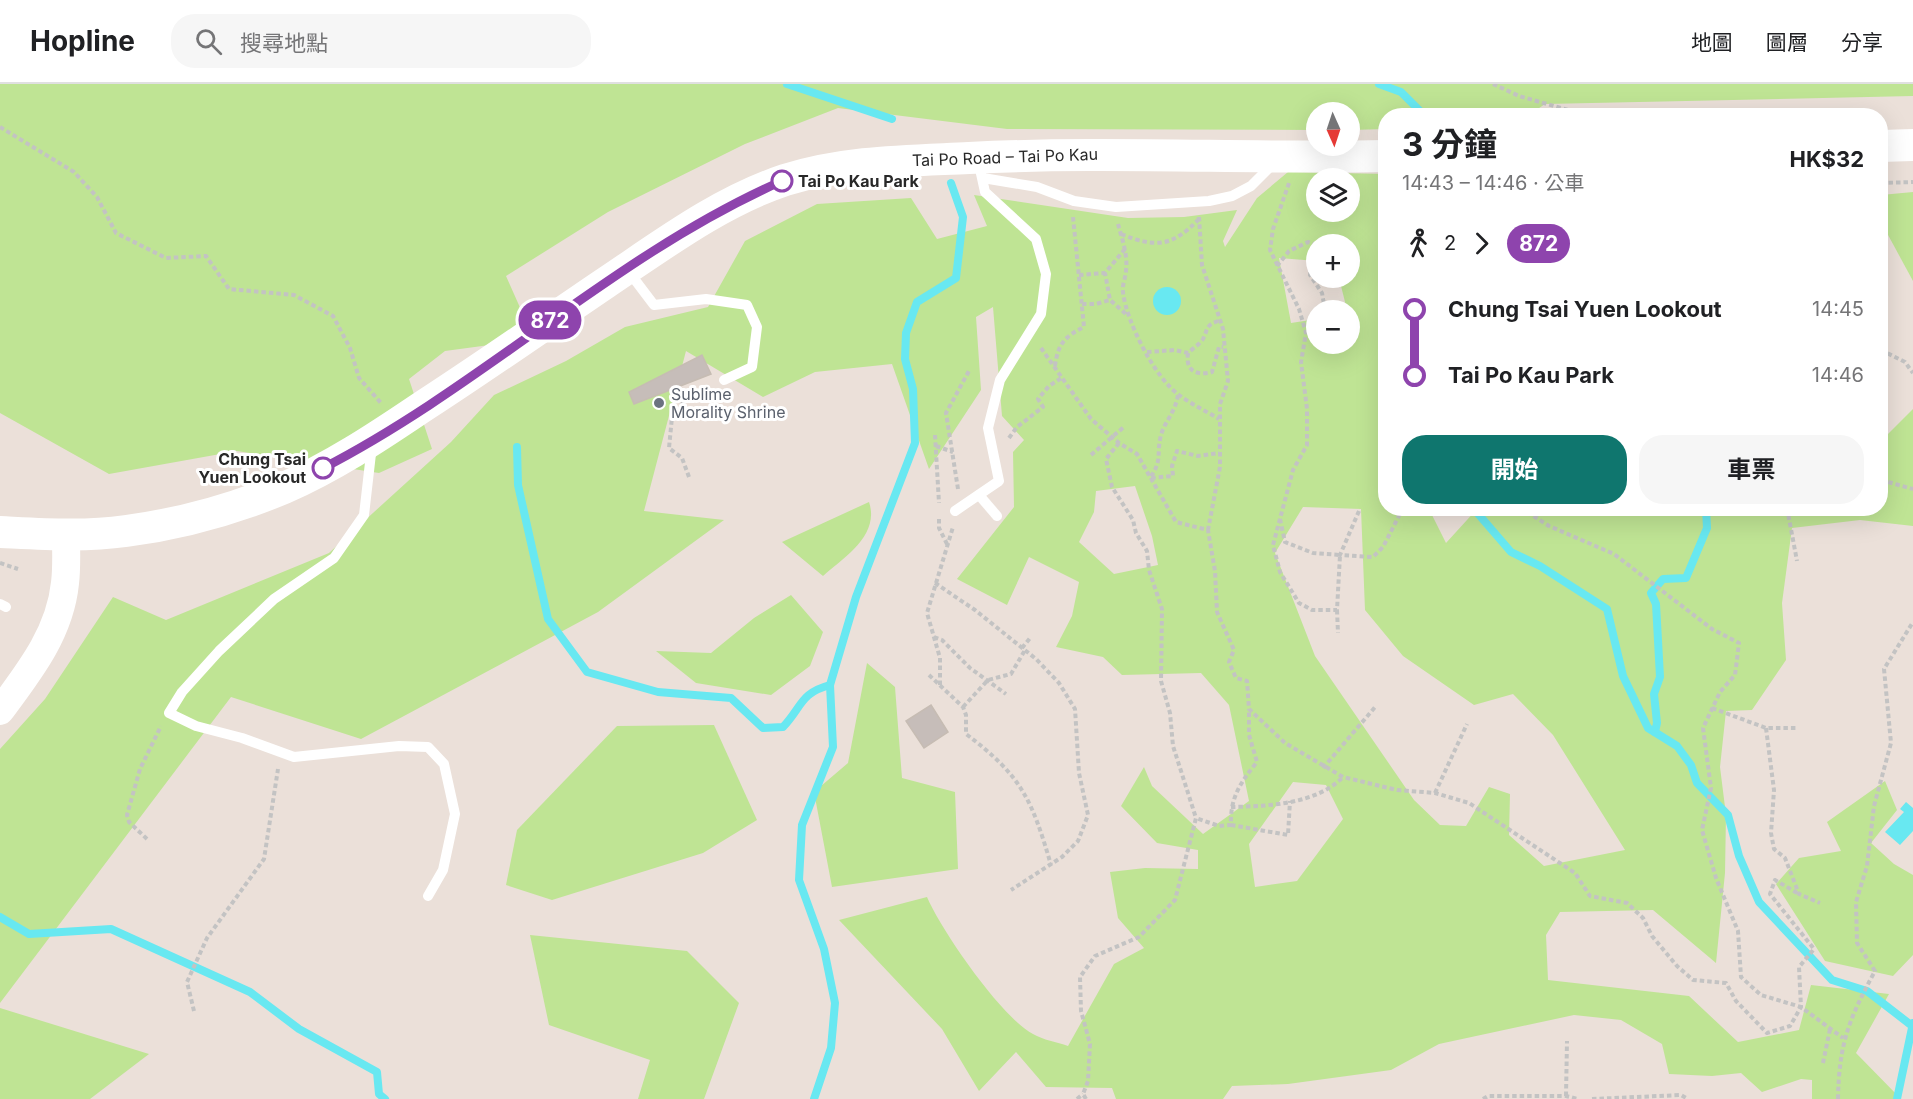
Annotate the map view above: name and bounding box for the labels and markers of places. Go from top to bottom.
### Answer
marker: Tai Po Kau Park [771,170,793,192]
place label: Tai Po Kau Park [798,171,920,191]
place label: Sublime Morality Shrine [671,384,786,422]
marker: Sublime Morality Shrine [652,396,666,410]
place label: Chung Tsai Yuen Lookout [198,449,306,487]
marker: Chung Tsai Yuen Lookout [312,457,334,479]

